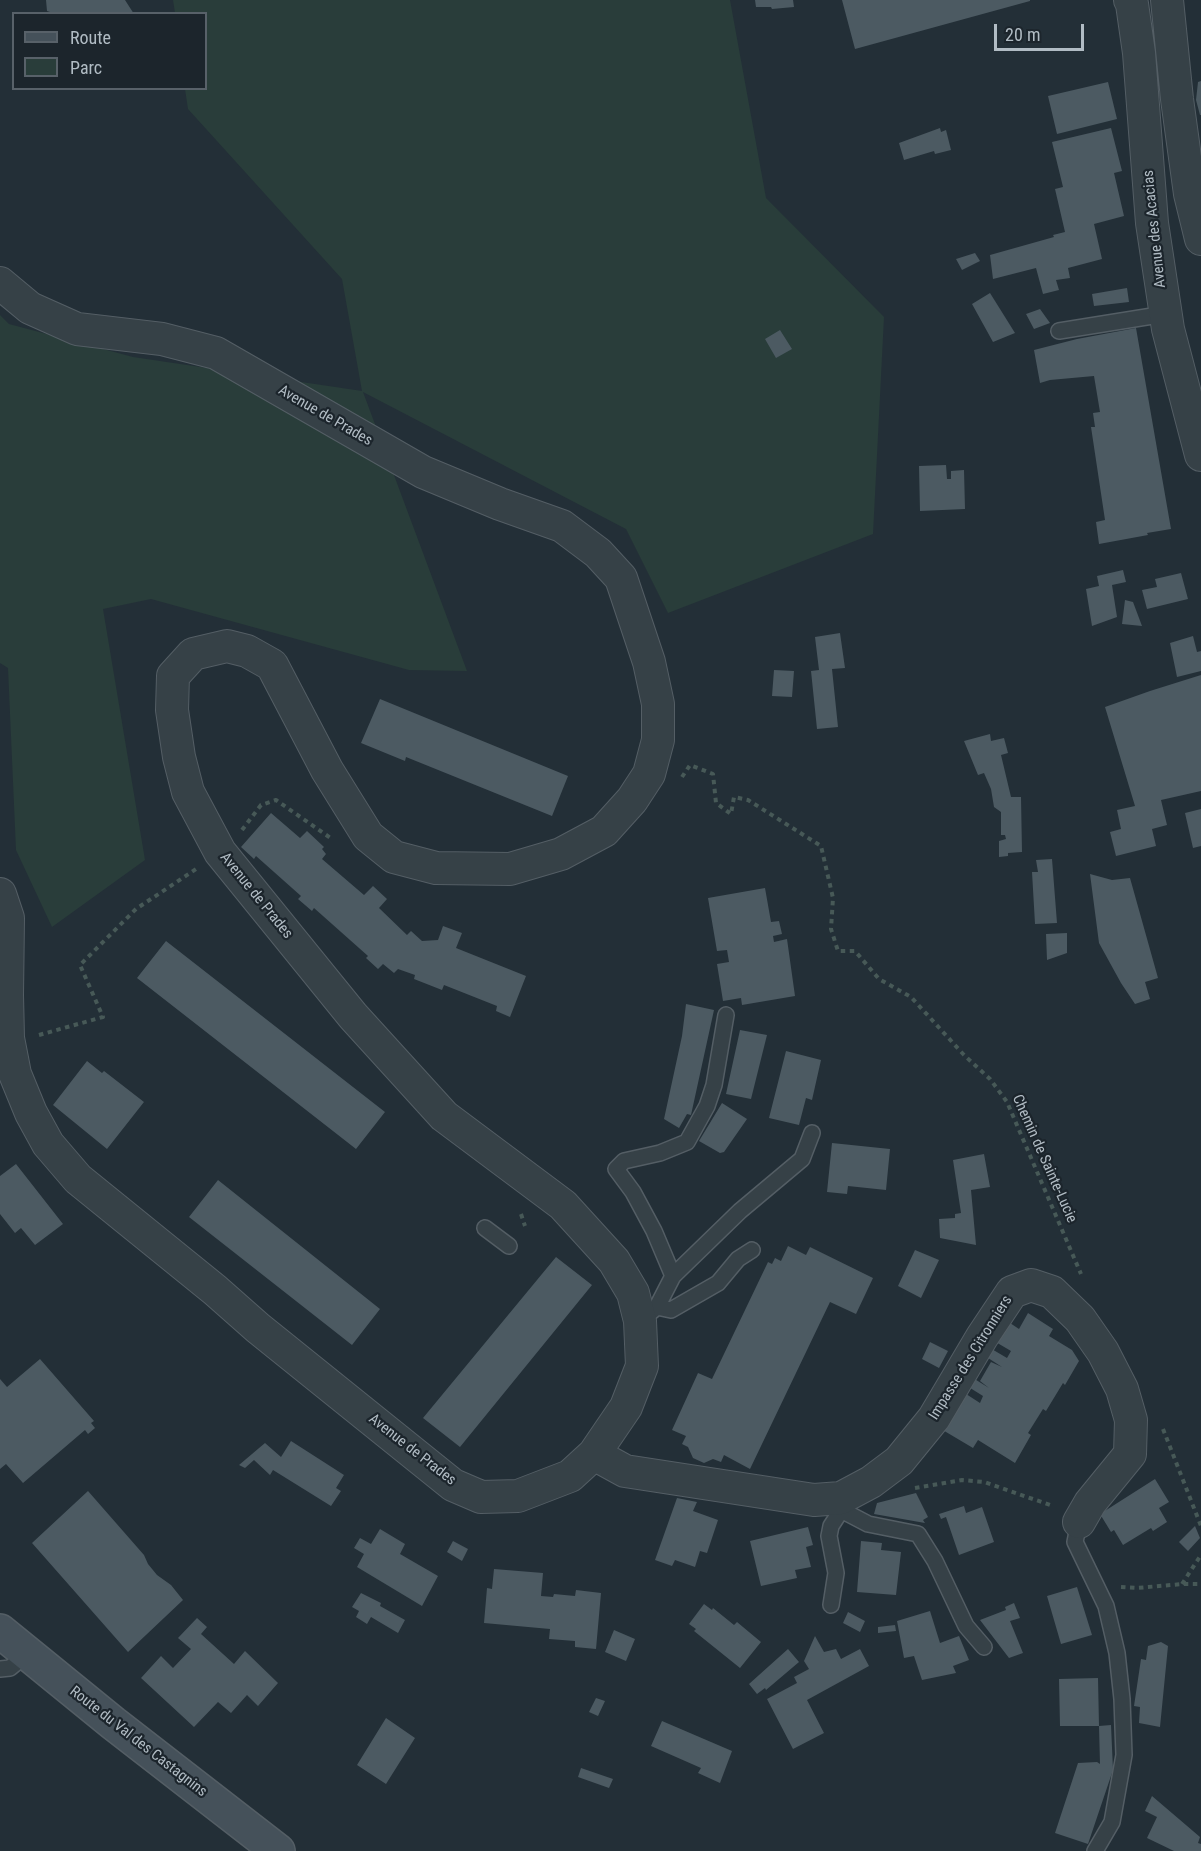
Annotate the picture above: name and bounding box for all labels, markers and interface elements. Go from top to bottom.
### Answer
legend [12,12,207,90]
scale bar [997,12,1087,50]
text: 20 m [1005,24,1040,45]
text: Route [70,27,111,48]
text: Parc [70,57,102,78]
street label: Avenue des Acacias [1140,169,1170,289]
street label: Avenue de Prades [275,382,375,450]
street label: Avenue de Prades [216,849,296,943]
street label: Chemin de Sainte-Lucie [1008,1092,1080,1226]
street label: Impasse des Citronniers [925,1292,1017,1424]
street label: Avenue de Prades [365,1410,459,1490]
street label: Route du Val des Castagnins [66,1683,210,1801]

